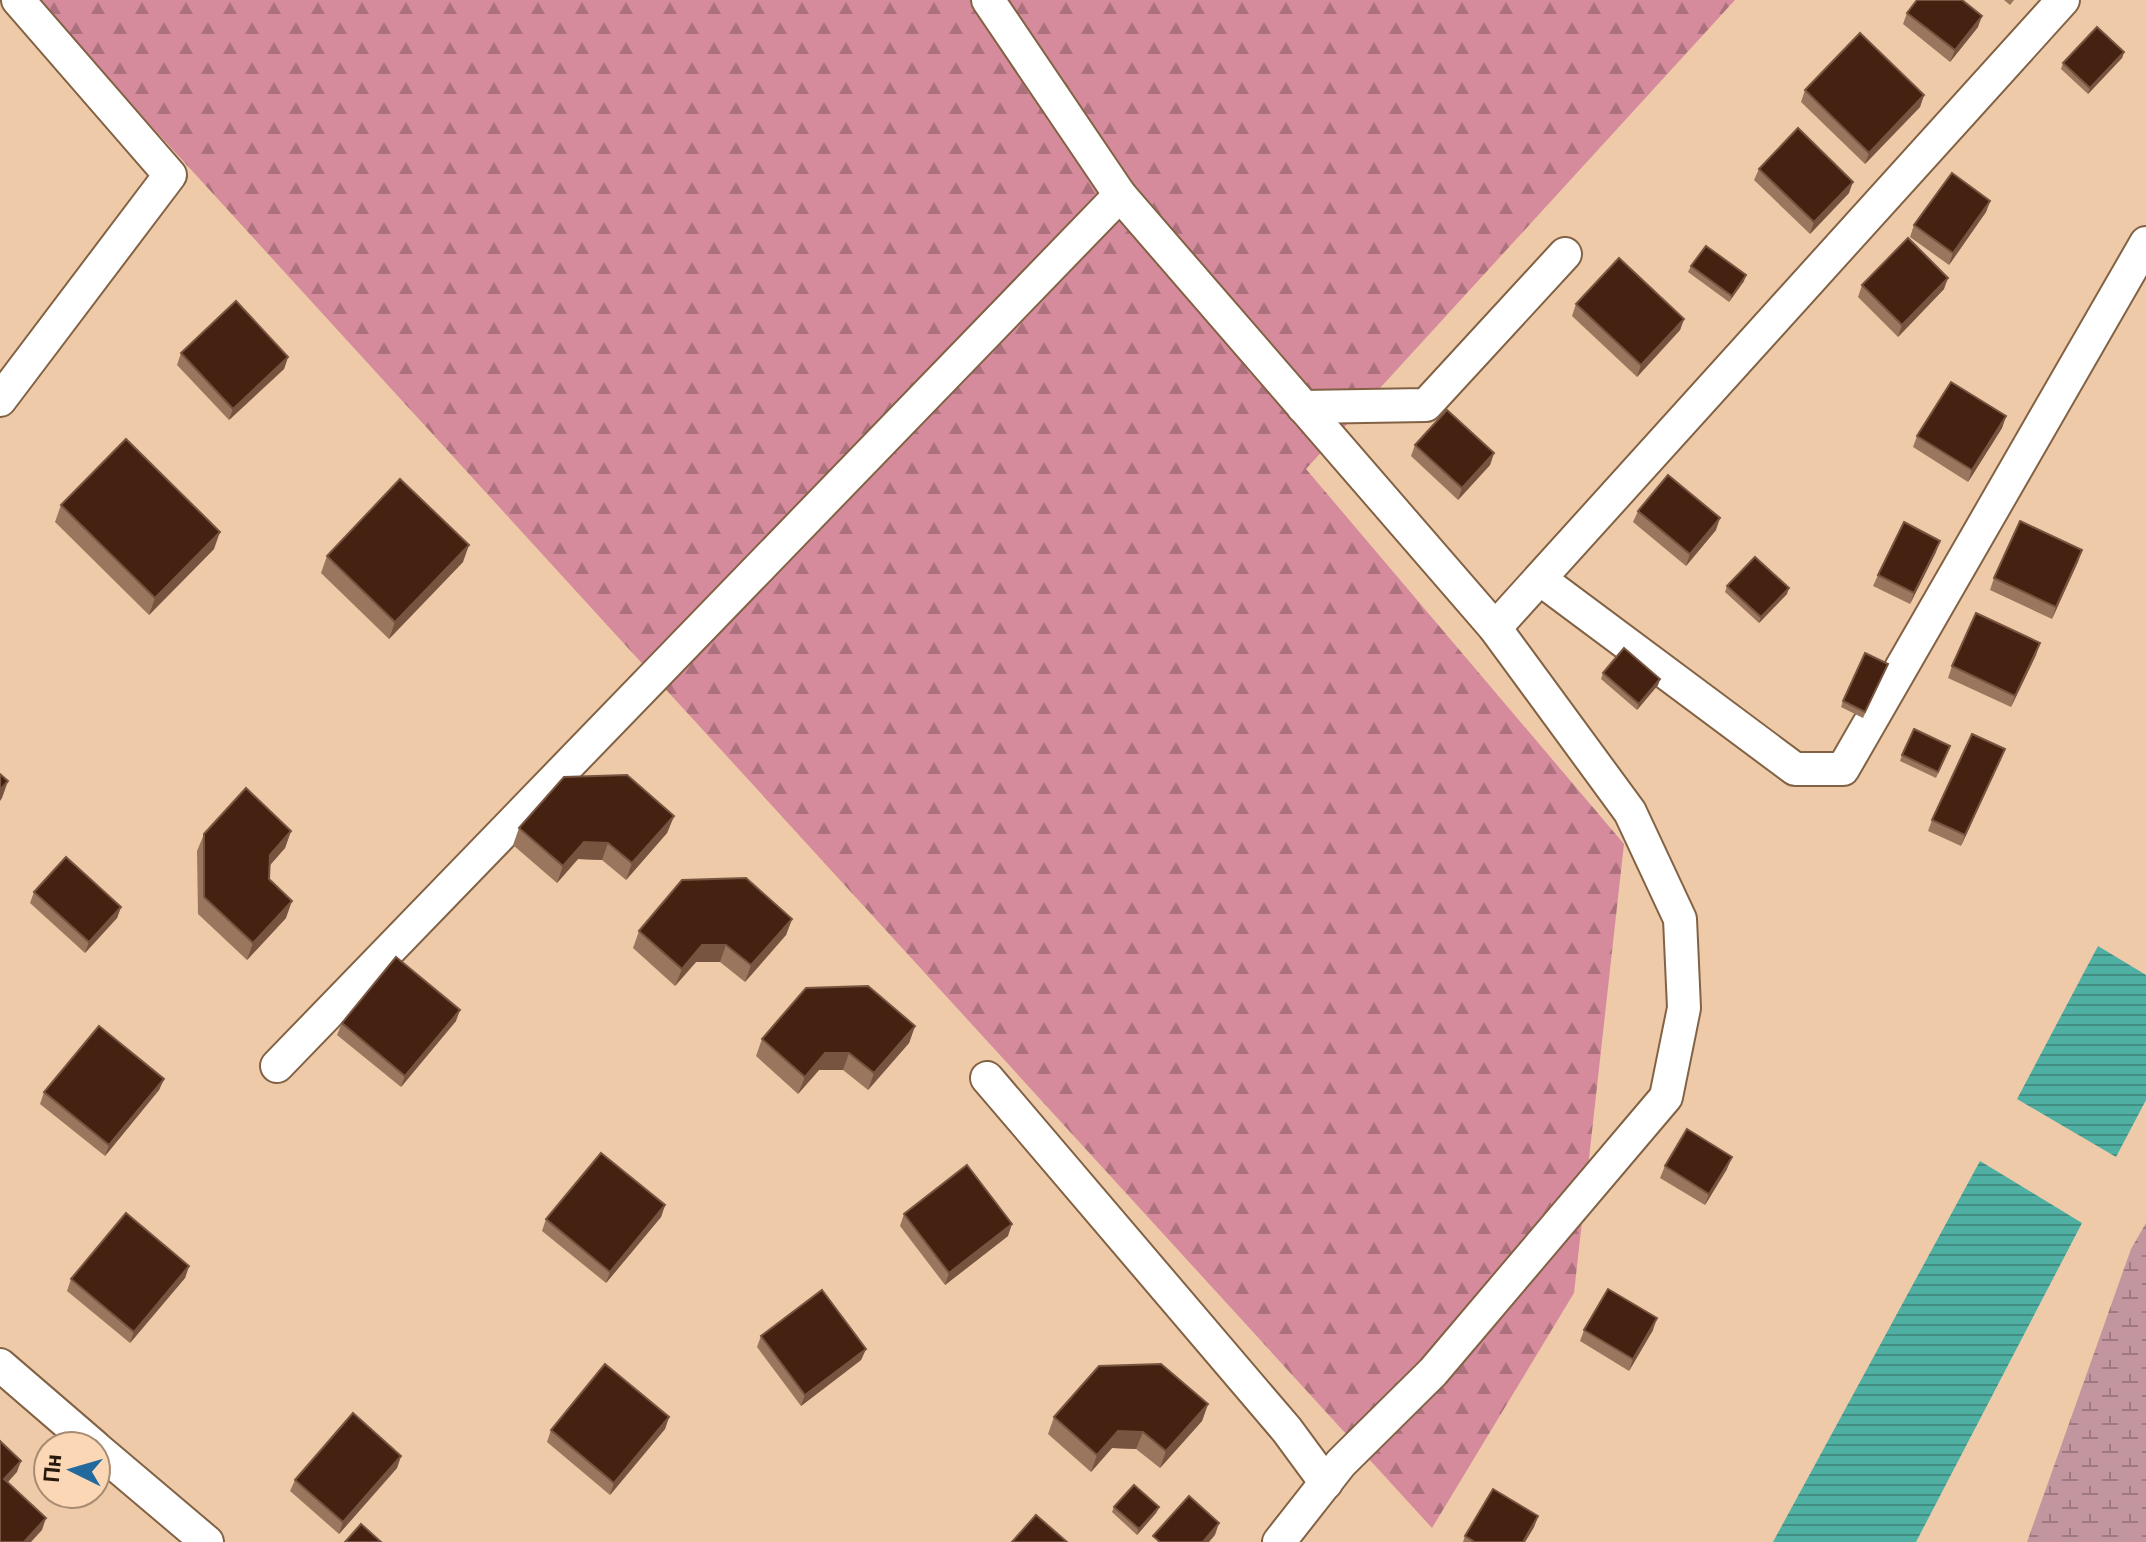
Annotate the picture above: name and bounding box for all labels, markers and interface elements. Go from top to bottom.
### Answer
north arrow [32,1430,112,1510]
text: Пн [39,1453,66,1483]

